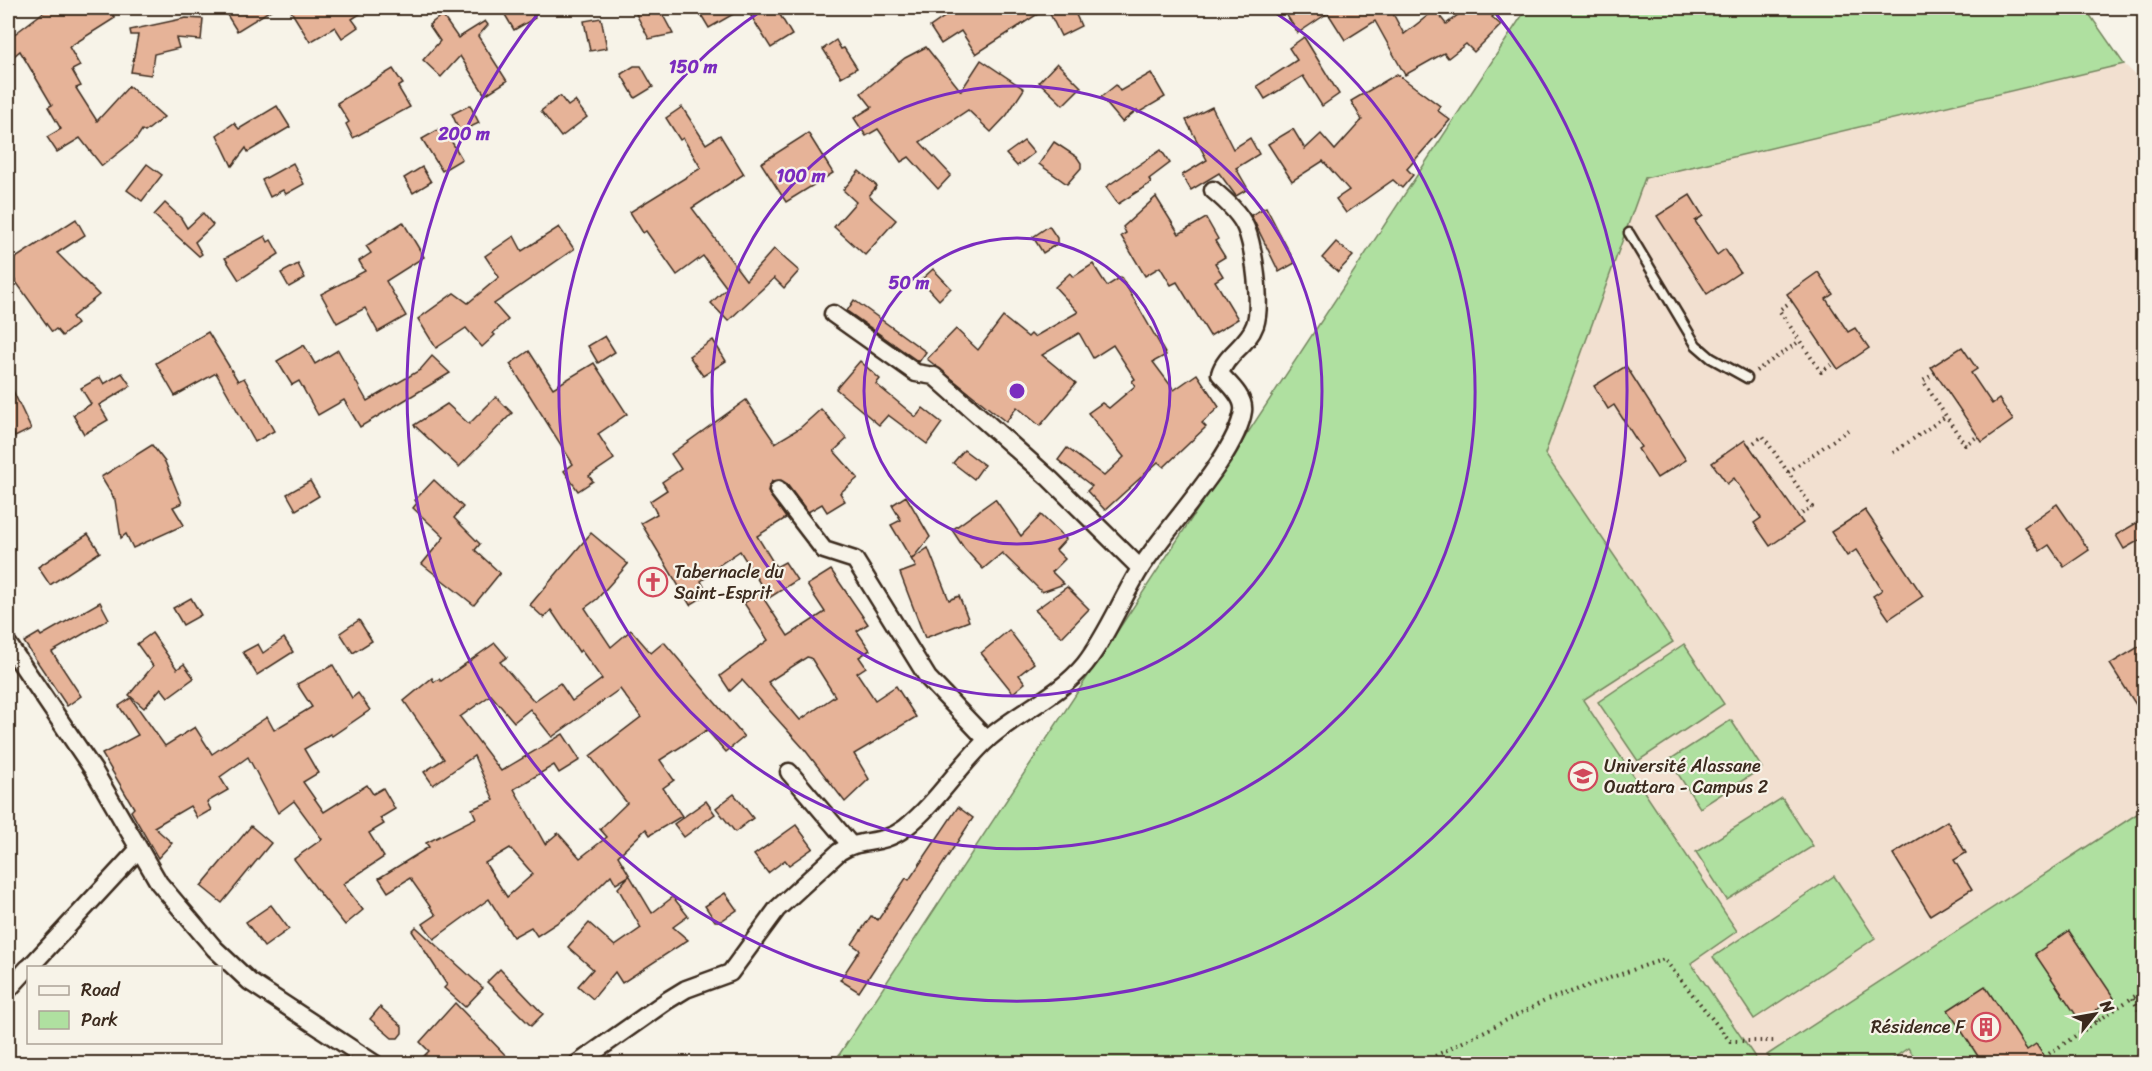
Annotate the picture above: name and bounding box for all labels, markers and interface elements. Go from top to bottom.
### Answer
text: 150 m [669,51,717,83]
text: 200 m [437,118,490,150]
text: 100 m [777,160,826,192]
text: 50 m [889,267,930,299]
centre of rings [1007,381,1027,401]
place label: Tabernacle du Saint-Esprit [674,556,784,609]
church icon: Tabernacle du Saint-Esprit [637,566,669,598]
place label: Université Alassane Ouattara - Campus 2 [1604,750,1768,803]
school or university icon: Université Alassane Ouattara - Campus 2 [1567,760,1599,792]
legend [27,966,222,1044]
text: Road [81,974,121,1006]
north arrow [2065,984,2125,1044]
text: N [2092,993,2123,1020]
text: Park [81,1004,118,1036]
place label: Résidence F [1871,1011,1966,1043]
building icon: Résidence F [1970,1011,2002,1043]

